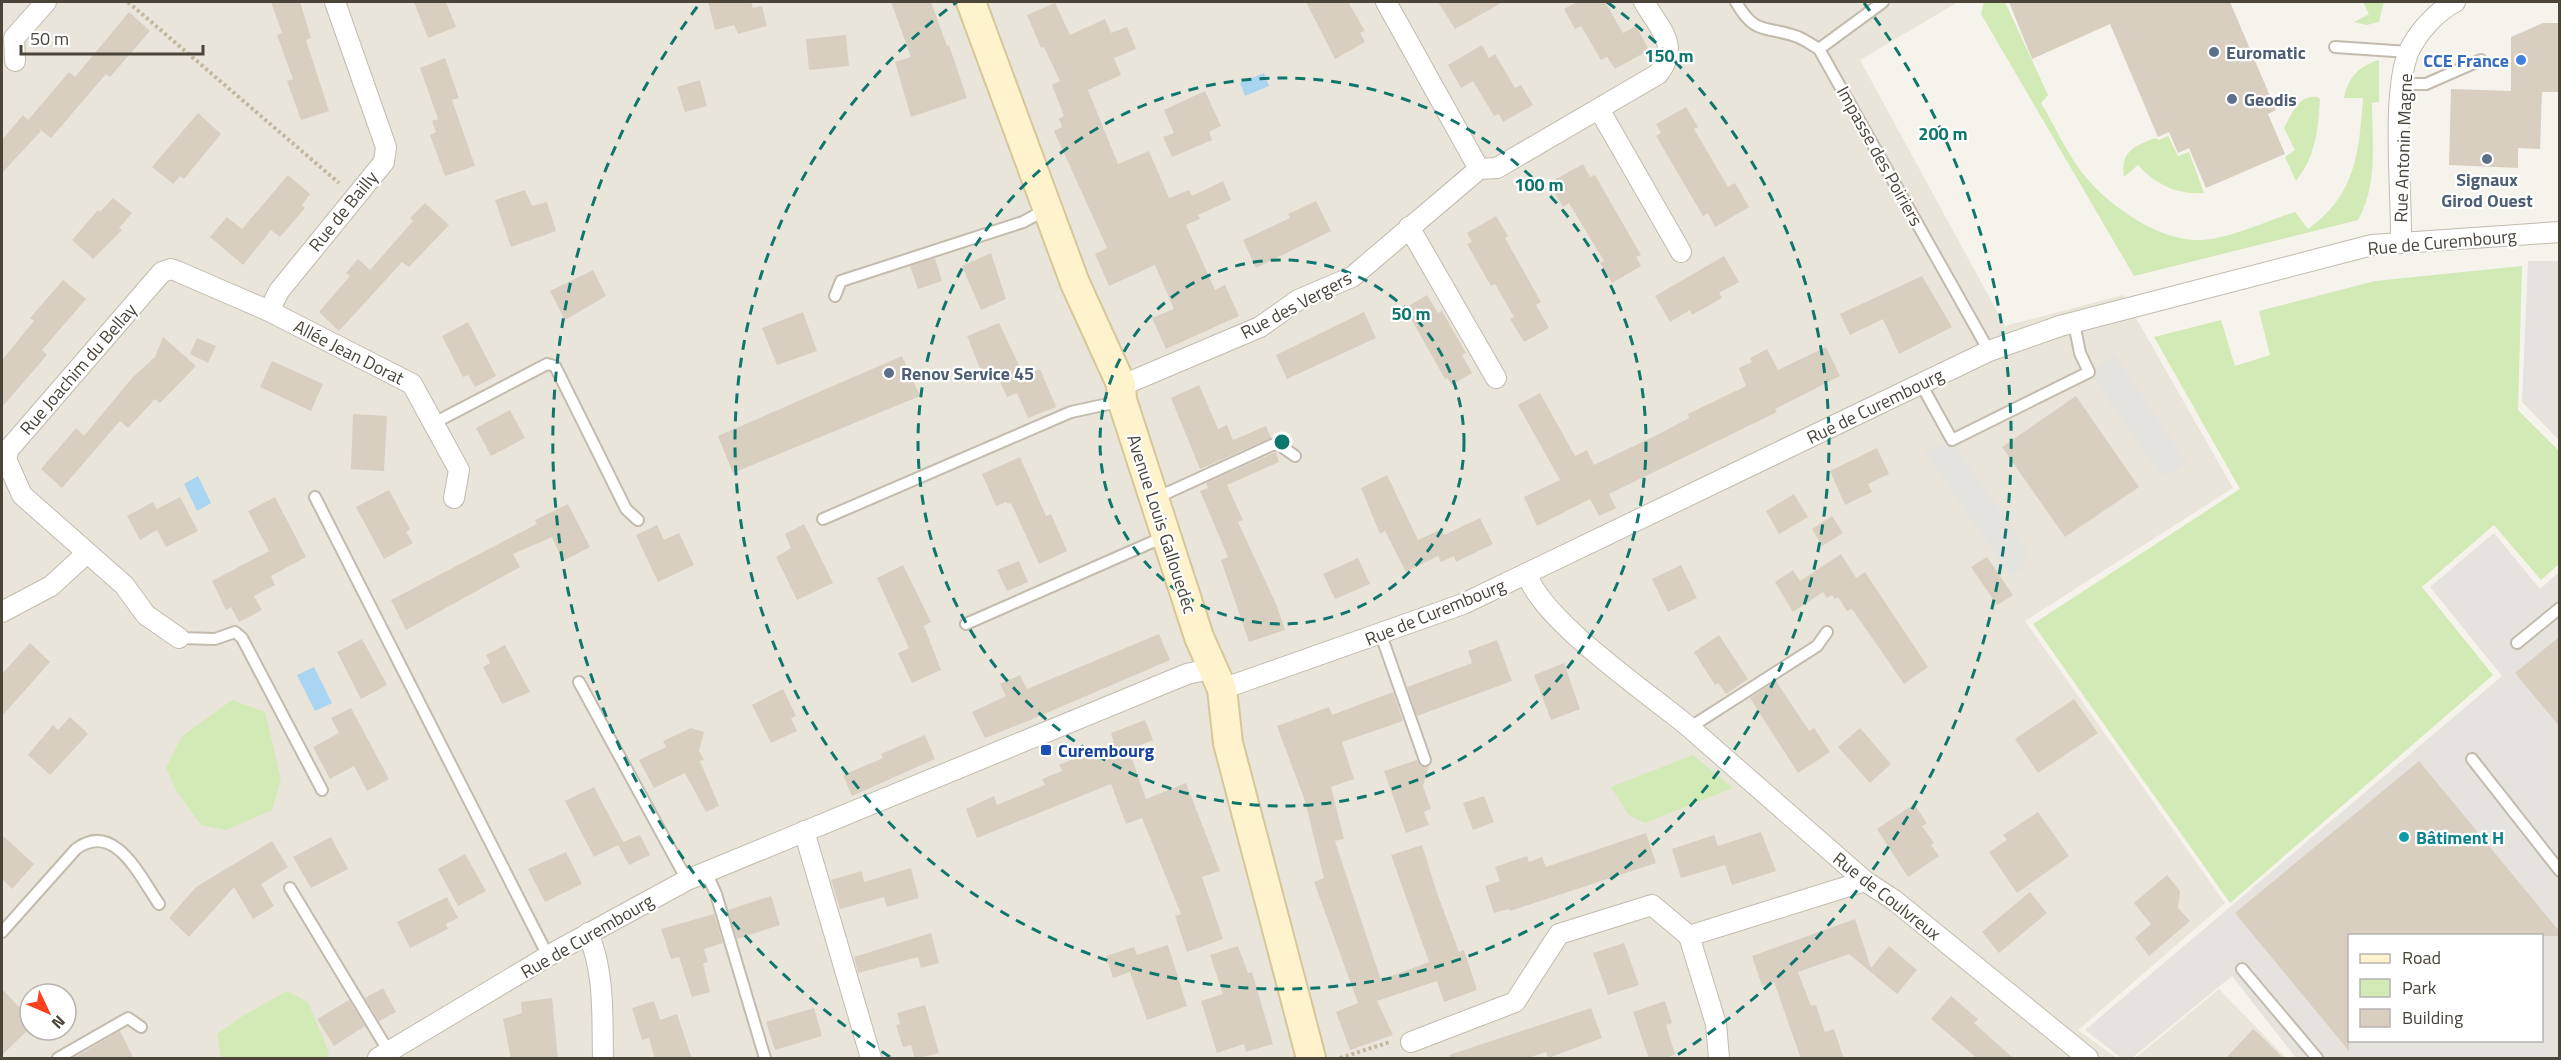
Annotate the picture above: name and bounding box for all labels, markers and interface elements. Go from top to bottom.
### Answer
scale bar [21,18,202,56]
text: 50 m [30,25,69,52]
place label: Euromatic [2226,39,2306,66]
text: 150 m [1644,42,1694,69]
marker: Euromatic [2207,45,2221,59]
place label: CCE France [2423,47,2509,74]
marker: CCE France [2514,53,2528,67]
street label: Rue Antonin Magne [2387,73,2419,223]
street label: Impasse des Poiriers [1830,81,1930,231]
place label: Geodis [2244,86,2297,113]
marker: Geodis [2225,92,2239,106]
text: 200 m [1918,120,1968,147]
marker: Signaux Girod Ouest [2480,152,2494,166]
street label: Rue de Bailly [302,164,384,257]
place label: Signaux Girod Ouest [2441,166,2533,214]
text: 100 m [1514,171,1564,198]
street label: Rue de Curembourg [2366,222,2518,262]
street label: Rue des Vergers [1236,264,1356,346]
street label: Rue Joachim du Bellay [13,297,143,441]
text: 50 m [1391,300,1431,327]
street label: Allée Jean Dorat [289,313,410,392]
place label: Renov Service 45 [901,360,1034,387]
street label: Rue de Curembourg [1802,361,1948,451]
marker: Renov Service 45 [882,366,896,380]
street label: Avenue Louis Gallouedec [1120,431,1204,617]
centre of rings [1272,432,1292,452]
street label: Rue de Curembourg [1361,571,1509,653]
place label: Curembourg [1058,737,1155,764]
marker: Curembourg [1039,743,1053,757]
place label: Bâtiment H [2416,824,2504,851]
marker: Bâtiment H [2397,830,2411,844]
street label: Rue de Coulvreux [1827,845,1947,947]
street label: Rue de Curembourg [516,887,658,985]
legend [2348,934,2543,1042]
text: Road [2402,944,2441,971]
text: Park [2402,974,2437,1001]
north arrow [18,982,78,1042]
text: Building [2402,1004,2463,1031]
text: N [46,1010,71,1035]

